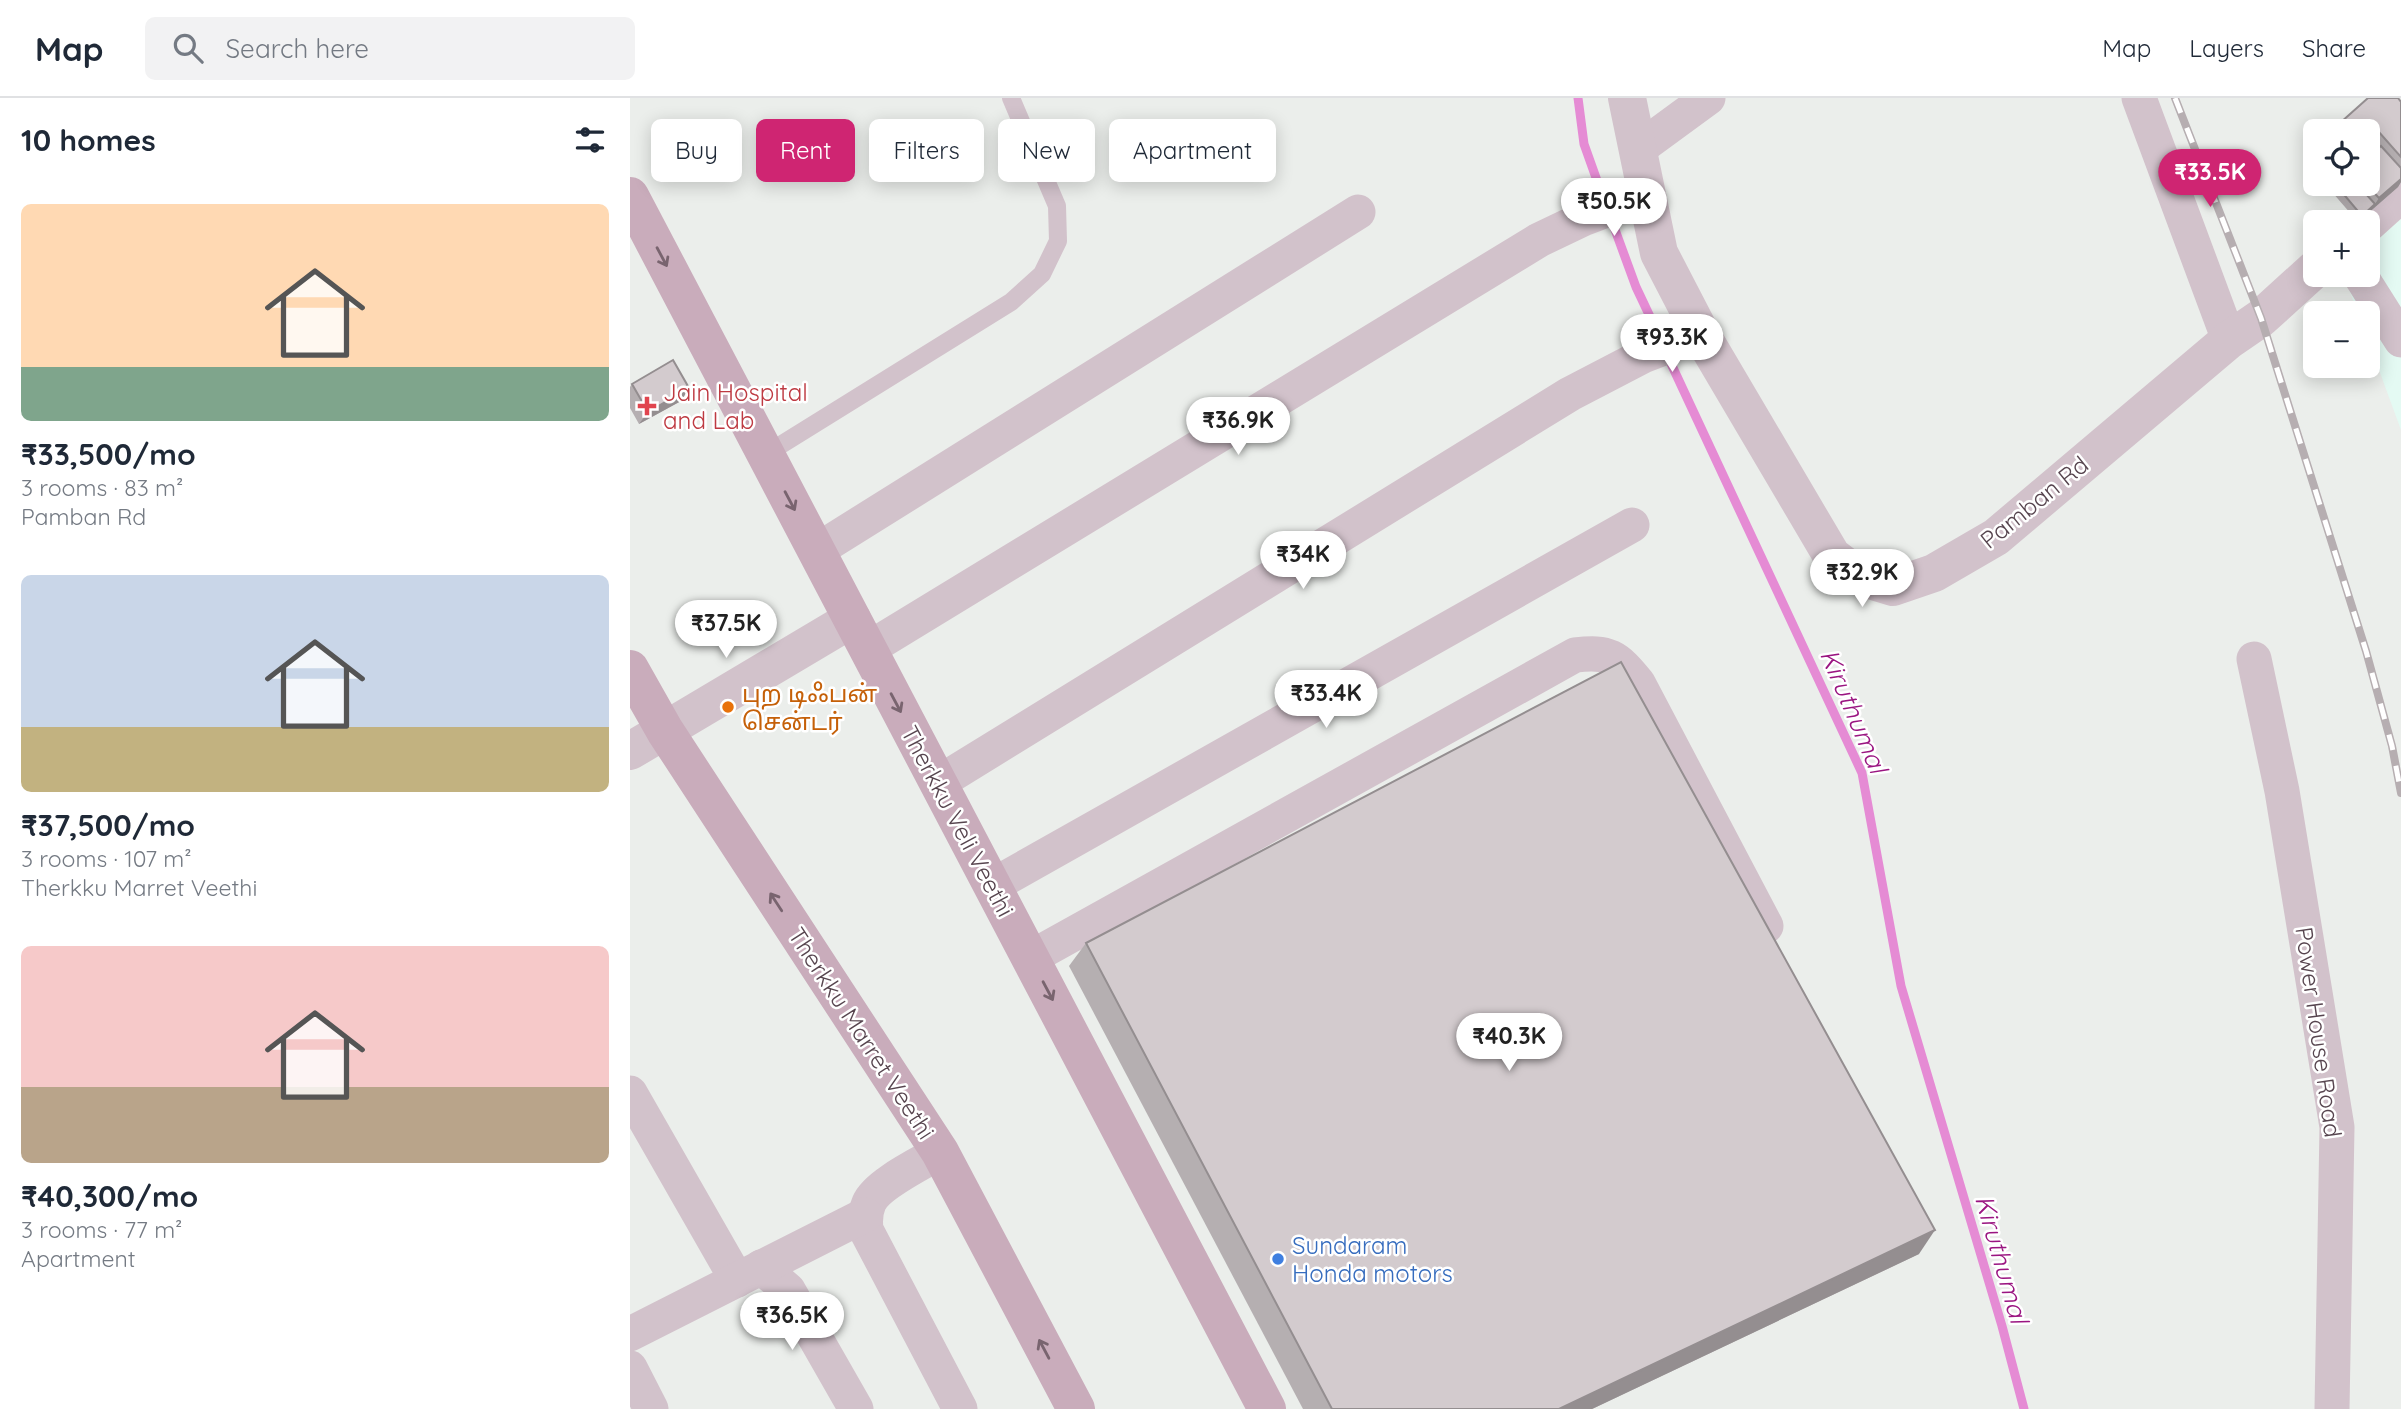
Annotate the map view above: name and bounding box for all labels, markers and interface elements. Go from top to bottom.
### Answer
search box [145,17,635,80]
text: Map [35,28,103,69]
icon: search [169,29,207,67]
text: Search here [225,32,369,65]
text: Map [2102,33,2151,63]
text: Layers [2189,33,2264,63]
text: Share [2302,33,2366,63]
chip: Buy [651,119,742,182]
chip: Rent [756,119,855,182]
chip: Filters [869,119,984,182]
chip: New [998,119,1095,182]
chip: Apartment [1109,119,1276,182]
map controls [2303,119,2380,378]
button: locate [2303,119,2380,196]
text: 10 homes [21,121,156,159]
icon: filters [571,121,609,159]
pin: ₹33.5K [2153,150,2267,209]
text: ₹33.5K [2174,157,2246,186]
pin: ₹50.5K [1557,178,1671,238]
text: ₹50.5K [1577,186,1651,215]
button: + [2303,210,2380,287]
one-way arrow [655,246,669,266]
icon: home [252,250,378,376]
button: − [2303,301,2380,378]
pin: ₹93.3K [1615,314,1729,374]
text: ₹93.3K [1636,322,1708,351]
place label: Jain Hospital and Lab [663,377,808,435]
marker: Jain Hospital and Lab [637,396,657,416]
pin: ₹36.9K [1181,398,1295,457]
text: ₹36.9K [1202,405,1274,434]
text: ₹33,500/mo [21,435,196,473]
street label: Pamban Rd [1974,449,2094,555]
text: 3 rooms · 83 m² [21,473,183,502]
one-way arrow [784,490,798,511]
text: Pamban Rd [21,502,146,531]
pin: ₹34K [1262,532,1344,591]
text: ₹34K [1276,539,1330,568]
pin: ₹32.9K [1805,550,1919,609]
text: ₹32.9K [1826,557,1898,586]
pin: ₹37.5K [669,601,783,660]
text: ₹37.5K [691,608,761,637]
icon: home [252,621,378,747]
water label: Kiruthumal [1813,644,1896,781]
pin: ₹33.4K [1269,670,1383,730]
place label: புற டிஃபன் சென்டர் [742,678,877,736]
text: ₹33.4K [1290,678,1362,707]
one-way arrow [890,692,903,713]
marker: புற டிஃபன் சென்டர் [720,699,736,715]
street label: Therkku Veli Veethi [895,720,1021,922]
text: ₹37,500/mo [21,806,195,844]
text: 3 rooms · 107 m² [21,844,192,873]
text: Therkku Marret Veethi [21,873,257,902]
one-way arrow [769,892,783,912]
street label: Therkku Marret Veethi [782,921,942,1145]
street label: Power House Road [2289,925,2349,1139]
one-way arrow [1041,980,1055,1001]
icon: home [252,992,378,1118]
pin: ₹40.3K [1452,1014,1566,1073]
text: ₹40.3K [1472,1021,1546,1050]
text: ₹40,300/mo [21,1177,198,1215]
water label: Kiruthumal [1968,1191,2037,1330]
text: 3 rooms · 77 m² [21,1215,182,1244]
place label: Sundaram Honda motors [1292,1230,1453,1288]
text: Apartment [21,1244,135,1273]
marker: Sundaram Honda motors [1270,1251,1286,1267]
pin: ₹36.5K [735,1292,849,1352]
text: ₹36.5K [756,1300,828,1329]
one-way arrow [1037,1339,1051,1359]

